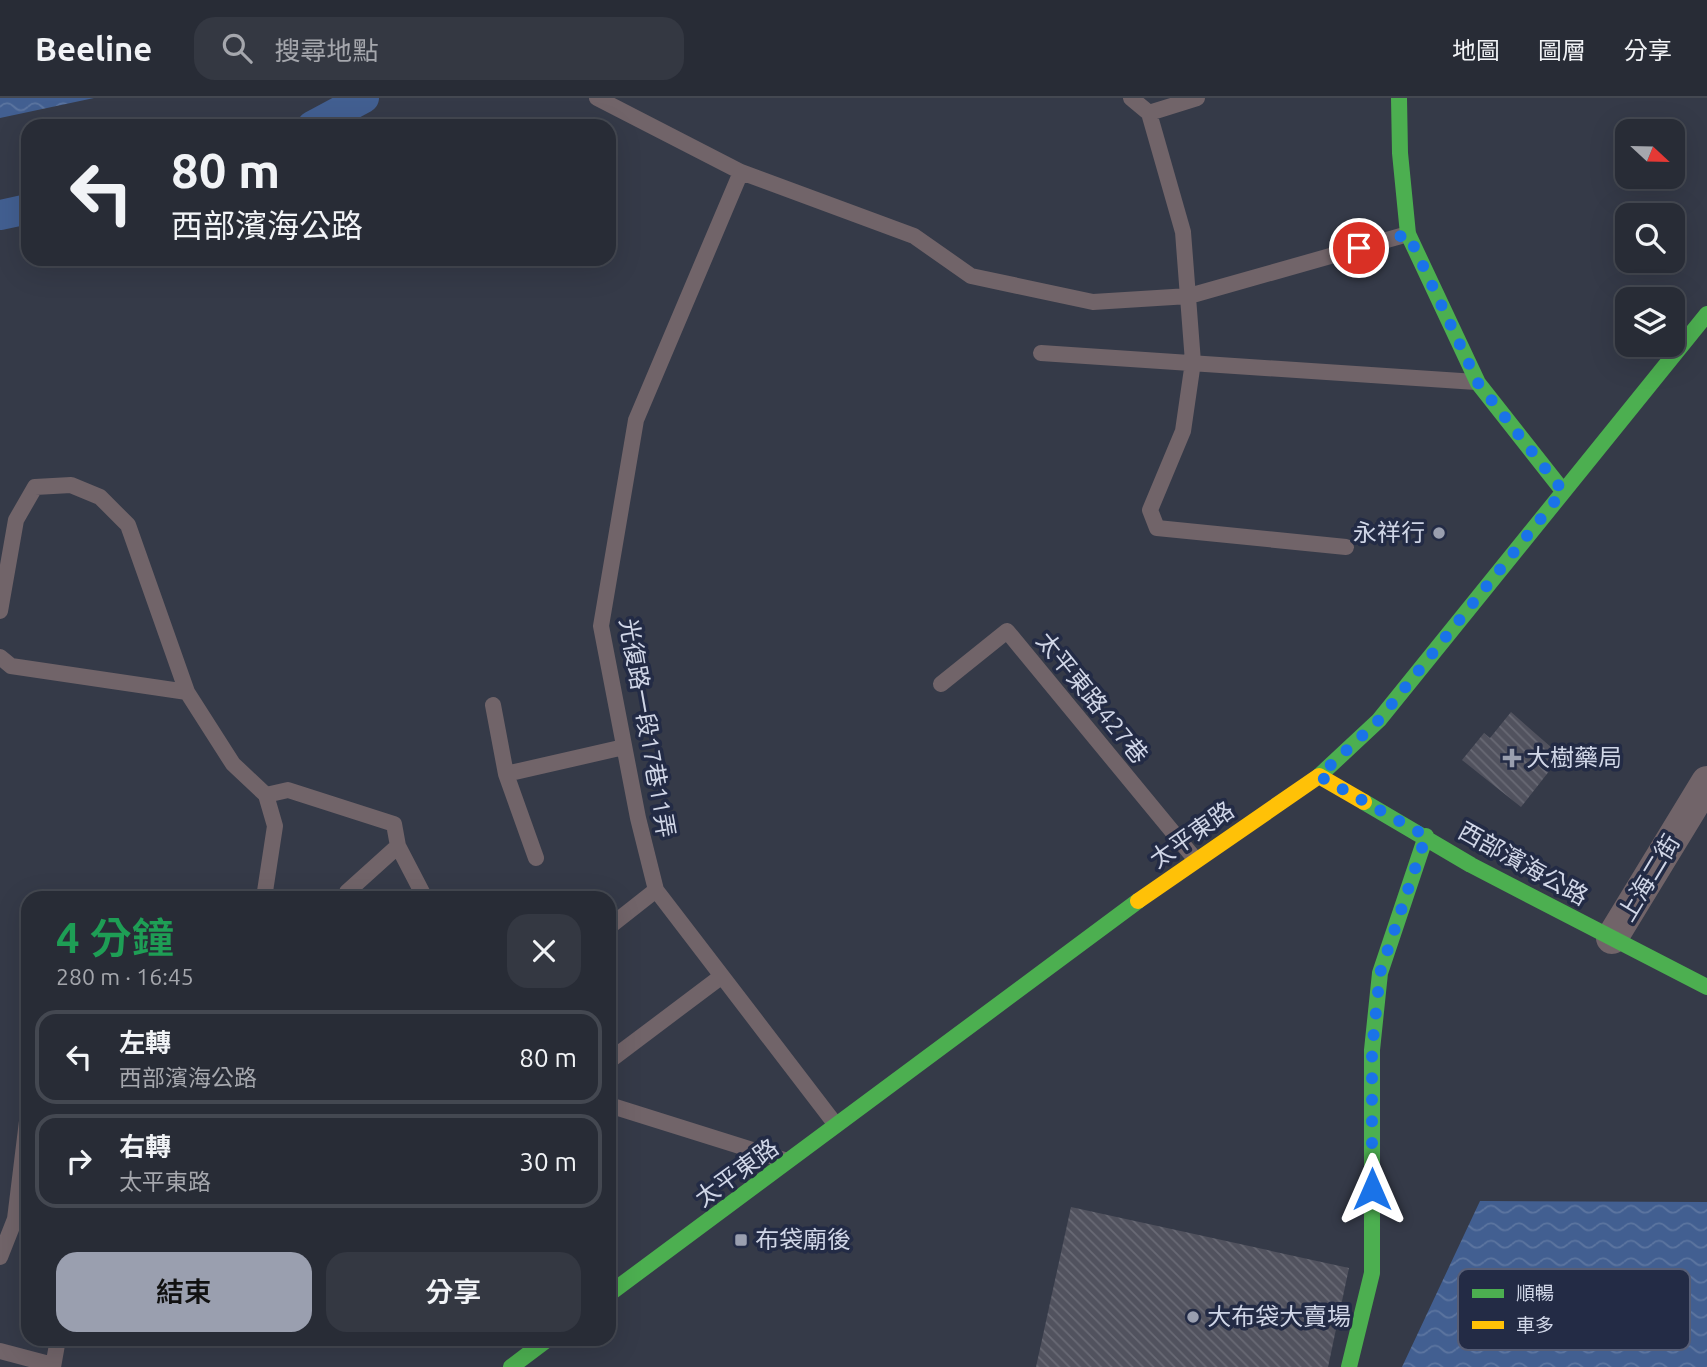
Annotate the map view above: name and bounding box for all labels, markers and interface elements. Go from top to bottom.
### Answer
search box [194,17,684,80]
icon: search [218,29,256,67]
text: Beeline [35,30,152,67]
text: 搜尋地點 [274,36,378,65]
text: 地圖 [1452,37,1500,64]
text: 圖層 [1538,37,1586,64]
text: 分享 [1624,37,1672,64]
north arrow [1615,119,1685,189]
map controls [1615,119,1685,357]
text: 80 m [171,142,280,197]
icon: left [56,147,147,238]
button: search [1615,203,1685,273]
text: 西部濱海公路 [171,207,363,243]
pin [1329,218,1389,278]
icon: arrive [1340,229,1378,267]
button: layers [1615,287,1685,357]
place label: 永祥行 [1353,519,1425,546]
marker: 永祥行 [1431,525,1447,541]
street label: 光復路一段17巷11弄 [615,616,680,840]
street label: 太平東路427巷 [1031,627,1153,769]
place label: 大樹藥局 [1526,744,1622,771]
marker: 大樹藥局 [1504,750,1520,766]
street label: 太平東路 [1145,796,1239,873]
street label: 西部濱海公路 [1454,817,1593,910]
street label: 上海二街 [1612,830,1685,926]
text: 4 分鐘 [56,914,174,961]
button: close [507,914,581,988]
text: 280 m · 16:45 [56,964,194,989]
text: 左轉 [119,1028,171,1057]
icon: left [60,1038,98,1076]
text: 80 m [519,1043,577,1072]
text: 西部濱海公路 [119,1065,257,1090]
text: 右轉 [119,1132,171,1161]
street label: 太平東路 [690,1133,783,1212]
icon: right [60,1142,98,1180]
text: 30 m [519,1147,577,1176]
position arrow [1335,1152,1409,1226]
text: 太平東路 [119,1169,211,1194]
place label: 布袋廟後 [755,1226,851,1253]
marker: 布袋廟後 [733,1232,749,1248]
button: 結束 [56,1252,312,1332]
button: 分享 [326,1252,581,1332]
legend [1458,1269,1690,1350]
text: 順暢 [1516,1282,1554,1304]
place label: 大布袋大賣場 [1207,1303,1351,1330]
marker: 大布袋大賣場 [1185,1309,1201,1325]
text: 車多 [1516,1314,1554,1336]

